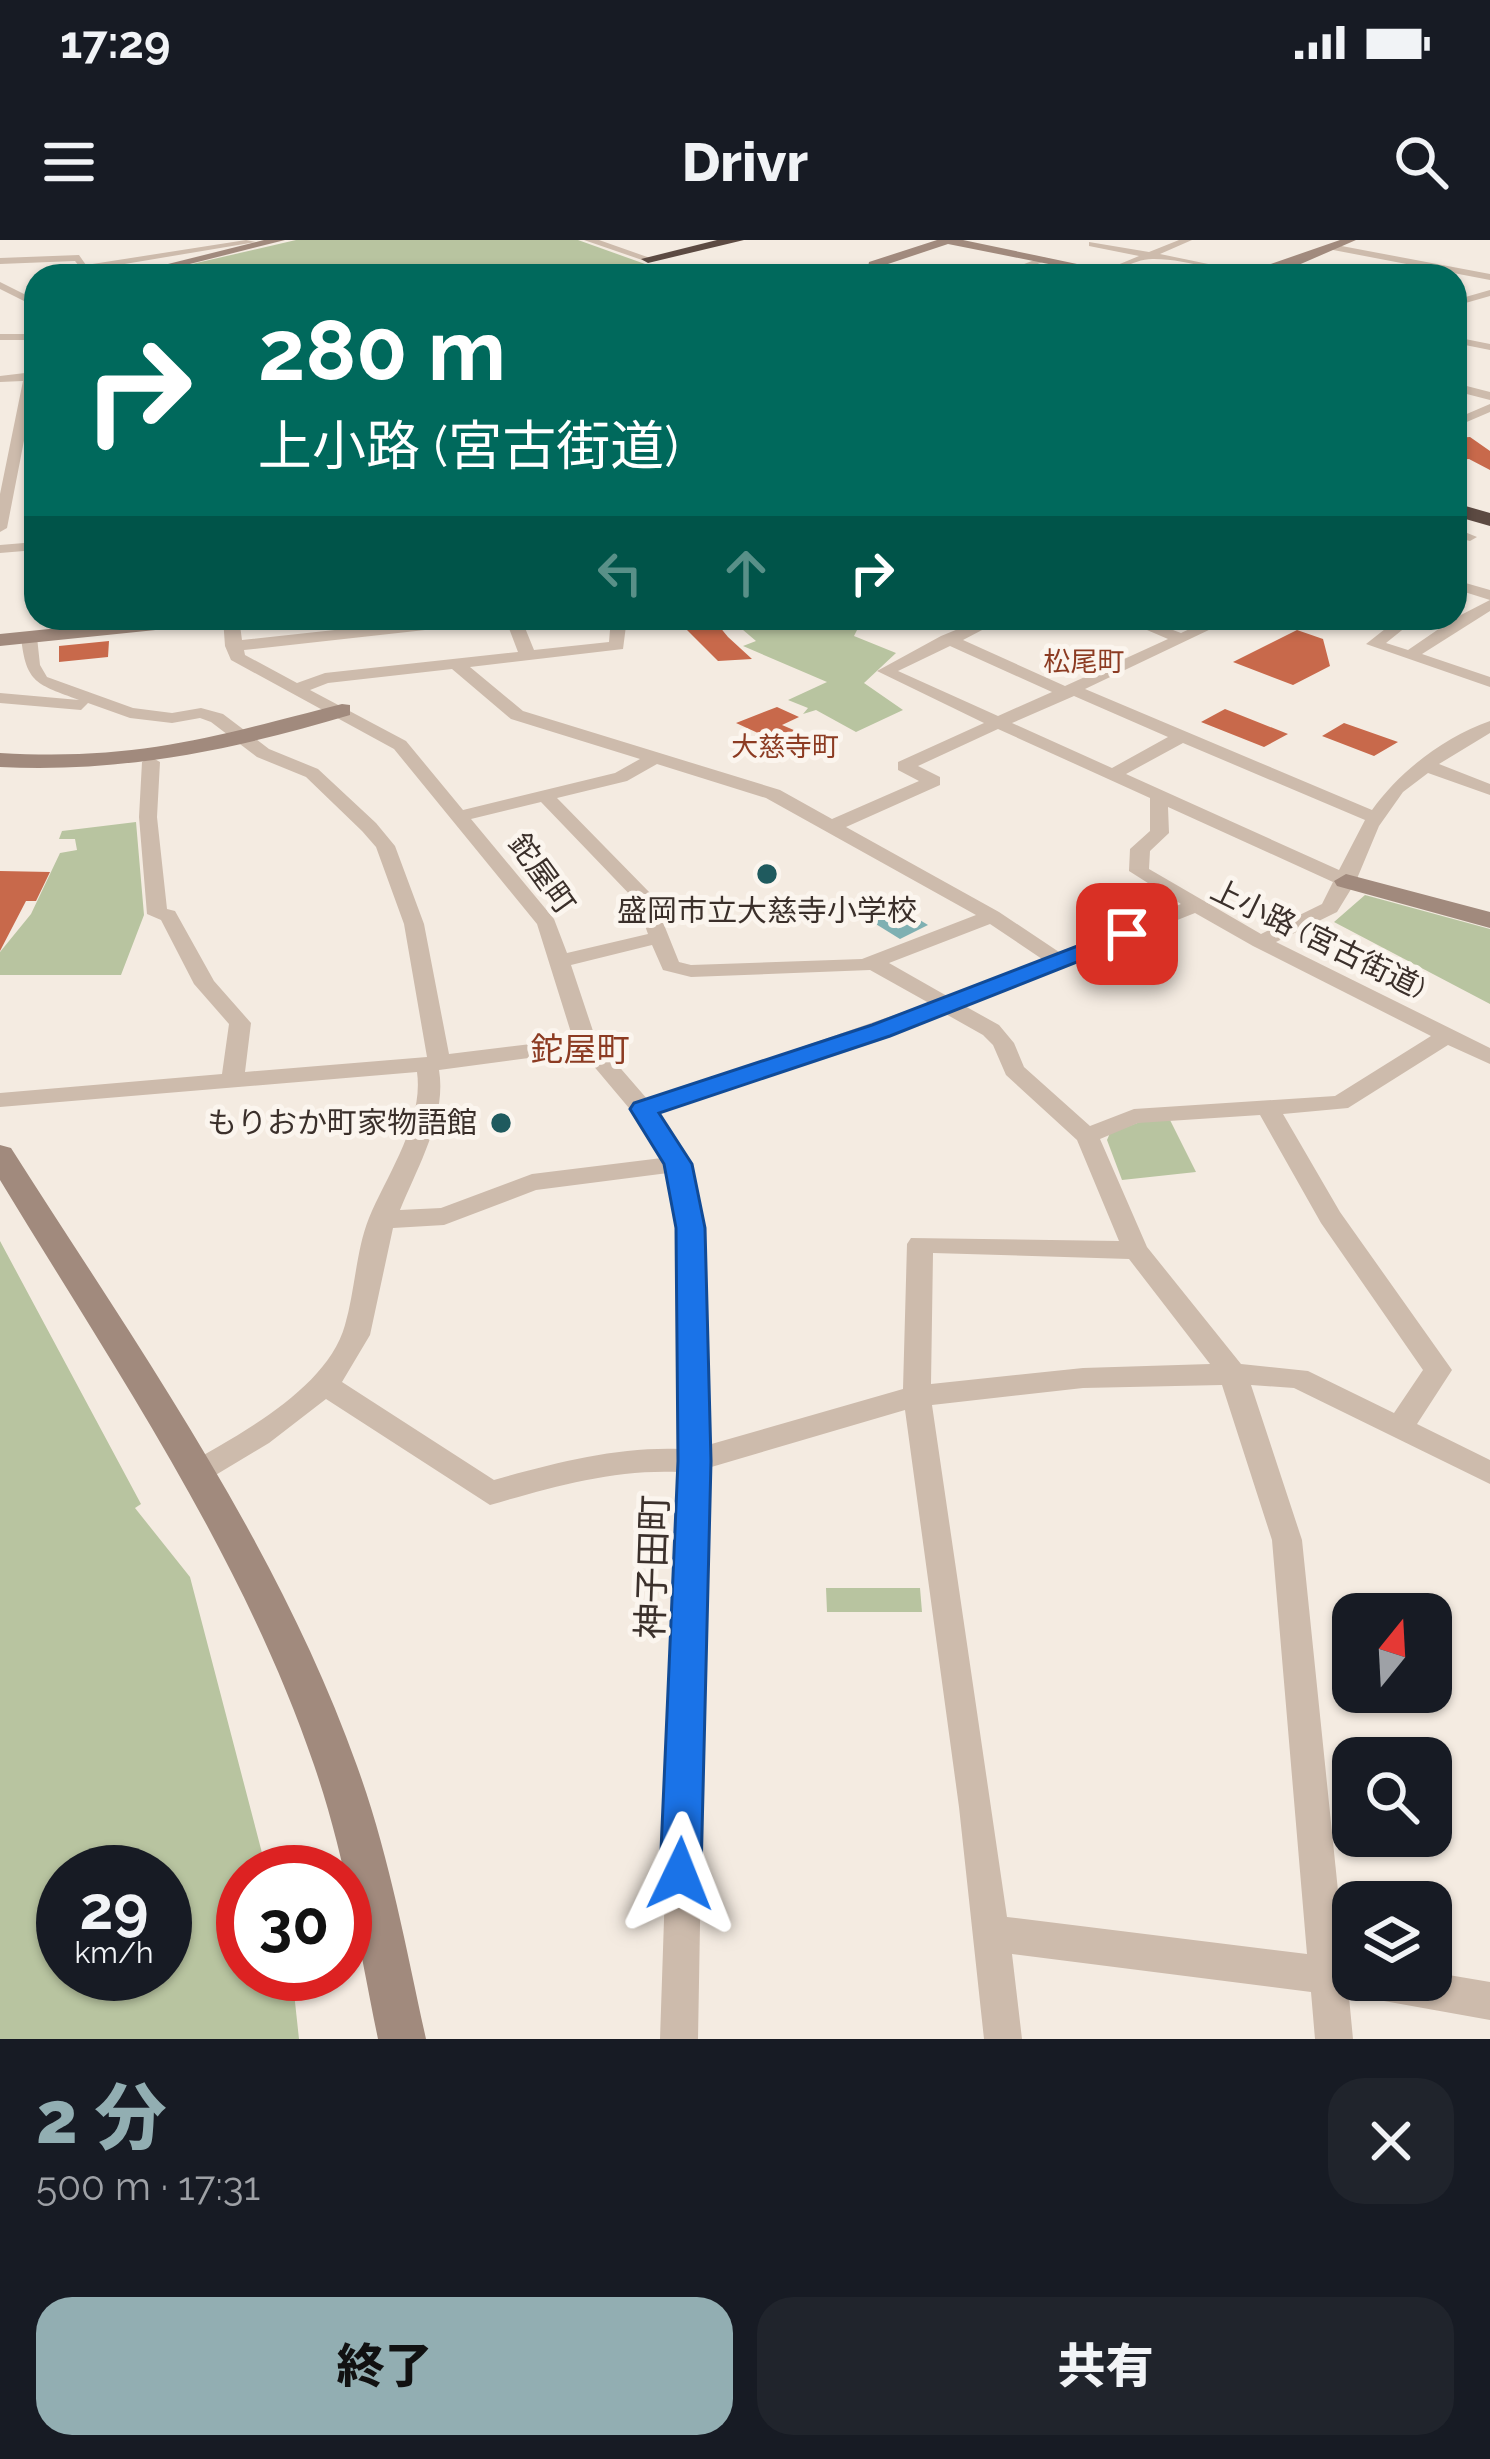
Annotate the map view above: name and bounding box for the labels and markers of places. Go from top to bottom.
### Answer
marker: 盛岡市立大慈寺小学校 [754,861,780,887]
pin [1076,883,1178,985]
place label: 盛岡市立大慈寺小学校 [617,893,917,928]
place label: もりおか町家物語館 [207,1105,477,1140]
marker: もりおか町家物語館 [488,1110,514,1136]

